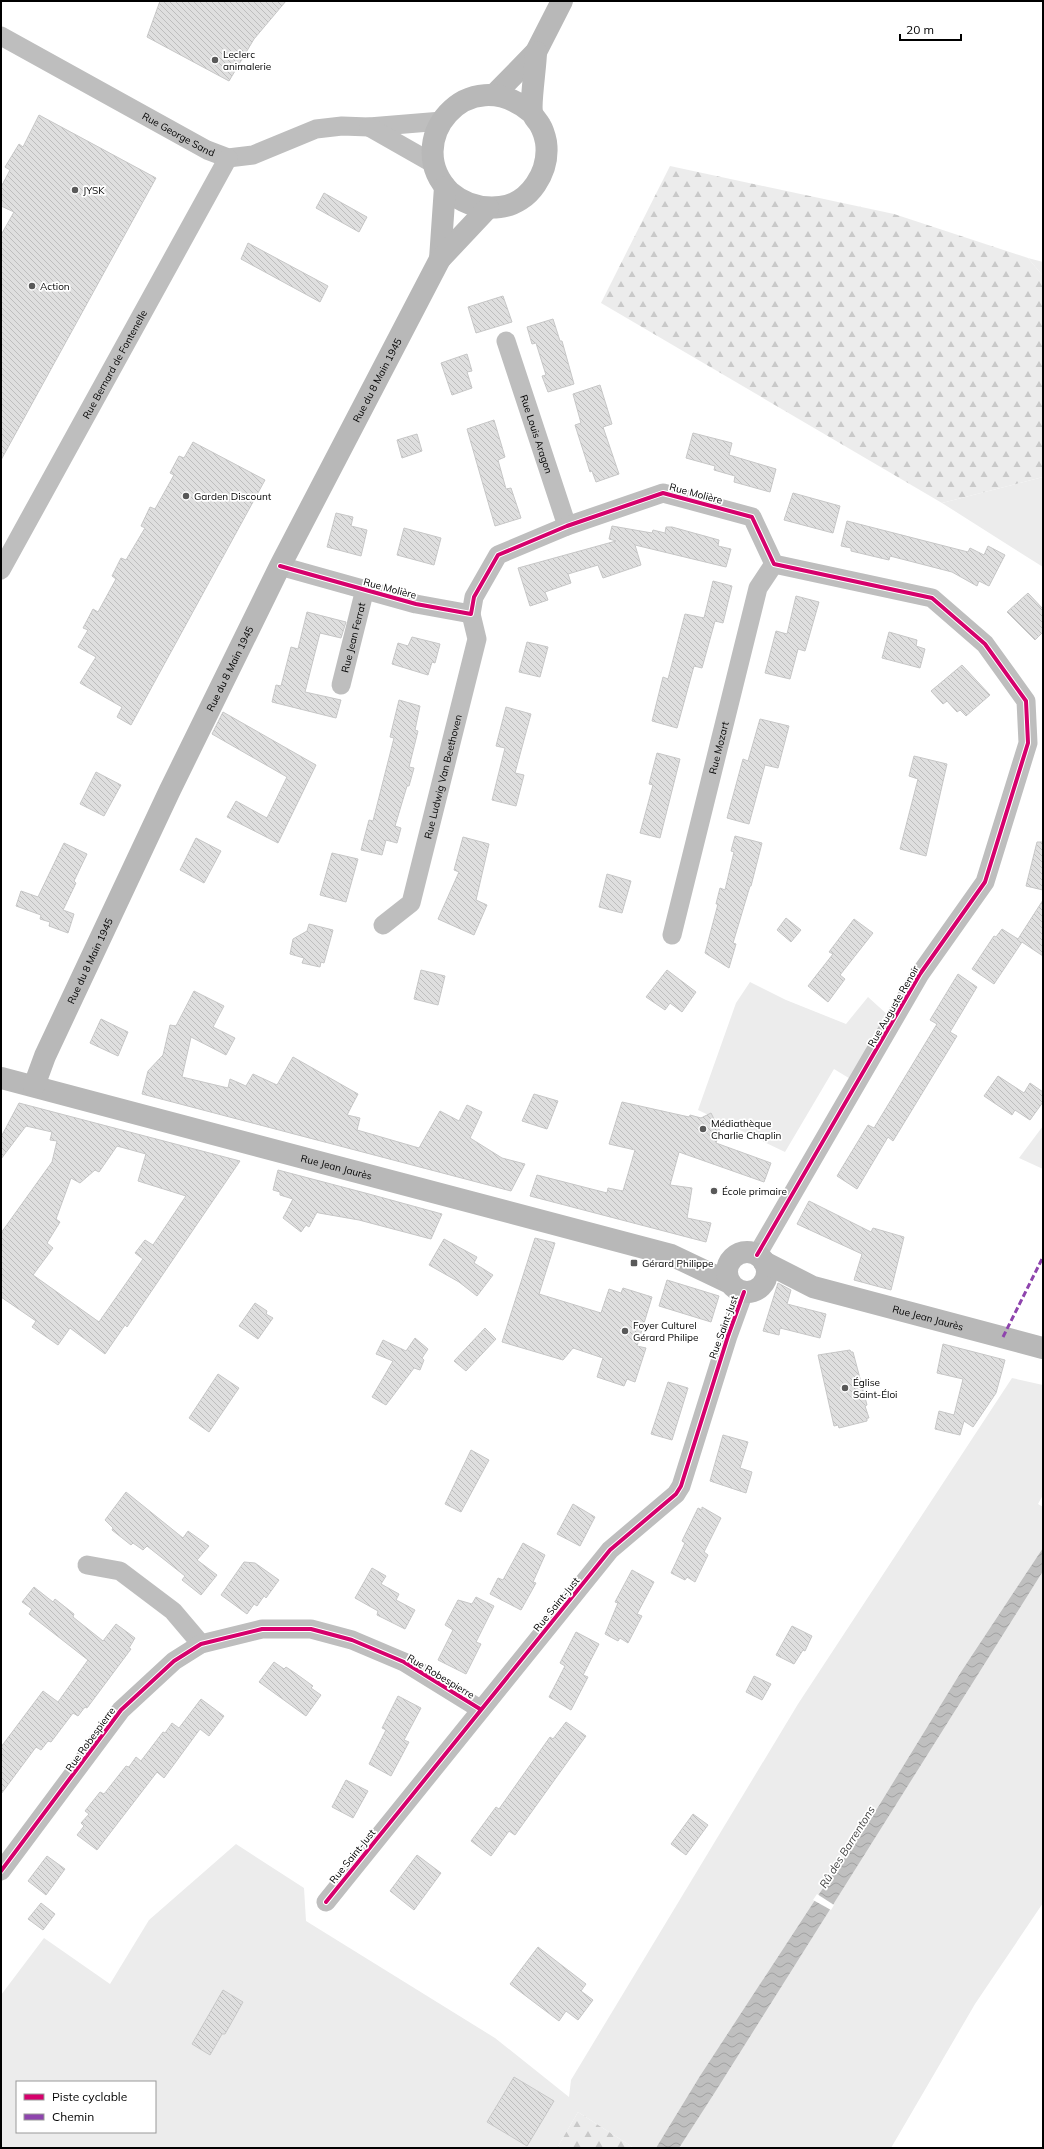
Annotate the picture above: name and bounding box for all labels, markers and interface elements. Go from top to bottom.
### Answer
scale bar [900,16,961,42]
text: 20 m [906,22,934,37]
place label: Leclerc animalerie [223,48,271,73]
marker: Leclerc animalerie [210,55,220,65]
street label: Rue George Sand [140,109,217,159]
place label: JYSK [83,184,105,197]
marker: JYSK [70,185,80,195]
place label: Action [40,280,70,293]
marker: Action [27,281,37,291]
street label: Rue Bernard de Fontenelle [80,308,150,421]
street label: Rue du 8 Main 1945 [350,336,405,425]
street label: Rue Louis Aragon [517,393,555,475]
street label: Rue Molière [668,480,724,507]
place label: Garden Discount [194,490,272,503]
marker: Garden Discount [181,491,191,501]
street label: Rue Molière [362,575,418,602]
street label: Rue Jean Ferrat [338,601,368,674]
street label: Rue du 8 Main 1945 [204,624,256,714]
street label: Rue Ludwig Van Beethoven [421,713,465,840]
street label: Rue Mozart [706,720,732,775]
street label: Rue du 8 Main 1945 [64,916,116,1006]
street label: Rue Auguste Renoir [865,963,922,1049]
place label: Médiathèque Charlie Chaplin [711,1117,782,1142]
marker: Médiathèque Charlie Chaplin [698,1124,708,1134]
street label: Rue Jean Jaurès [299,1151,373,1183]
place label: École primaire [722,1185,787,1198]
marker: École primaire [709,1186,719,1196]
place label: Gérard Philippe [642,1257,713,1270]
marker: Gérard Philippe [629,1258,639,1268]
street label: Rue Saint-Just [706,1293,741,1360]
street label: Rue Jean Jaurès [891,1302,965,1334]
place label: Foyer Culturel Gérard Philipe [633,1319,698,1344]
marker: Foyer Culturel Gérard Philipe [620,1326,630,1336]
place label: Église Saint-Éloi [853,1376,898,1401]
marker: Église Saint-Éloi [840,1383,850,1393]
street label: Rue Saint-Just [531,1574,583,1634]
street label: Rue Robespierre [405,1651,477,1702]
street label: Rue Robespierre [63,1705,118,1774]
water label: Rû des Barrentons [816,1803,878,1891]
street label: Rue Saint-Just [327,1826,379,1886]
legend [16,2081,156,2133]
text: Piste cyclable [52,2089,127,2104]
text: Chemin [52,2109,94,2124]

